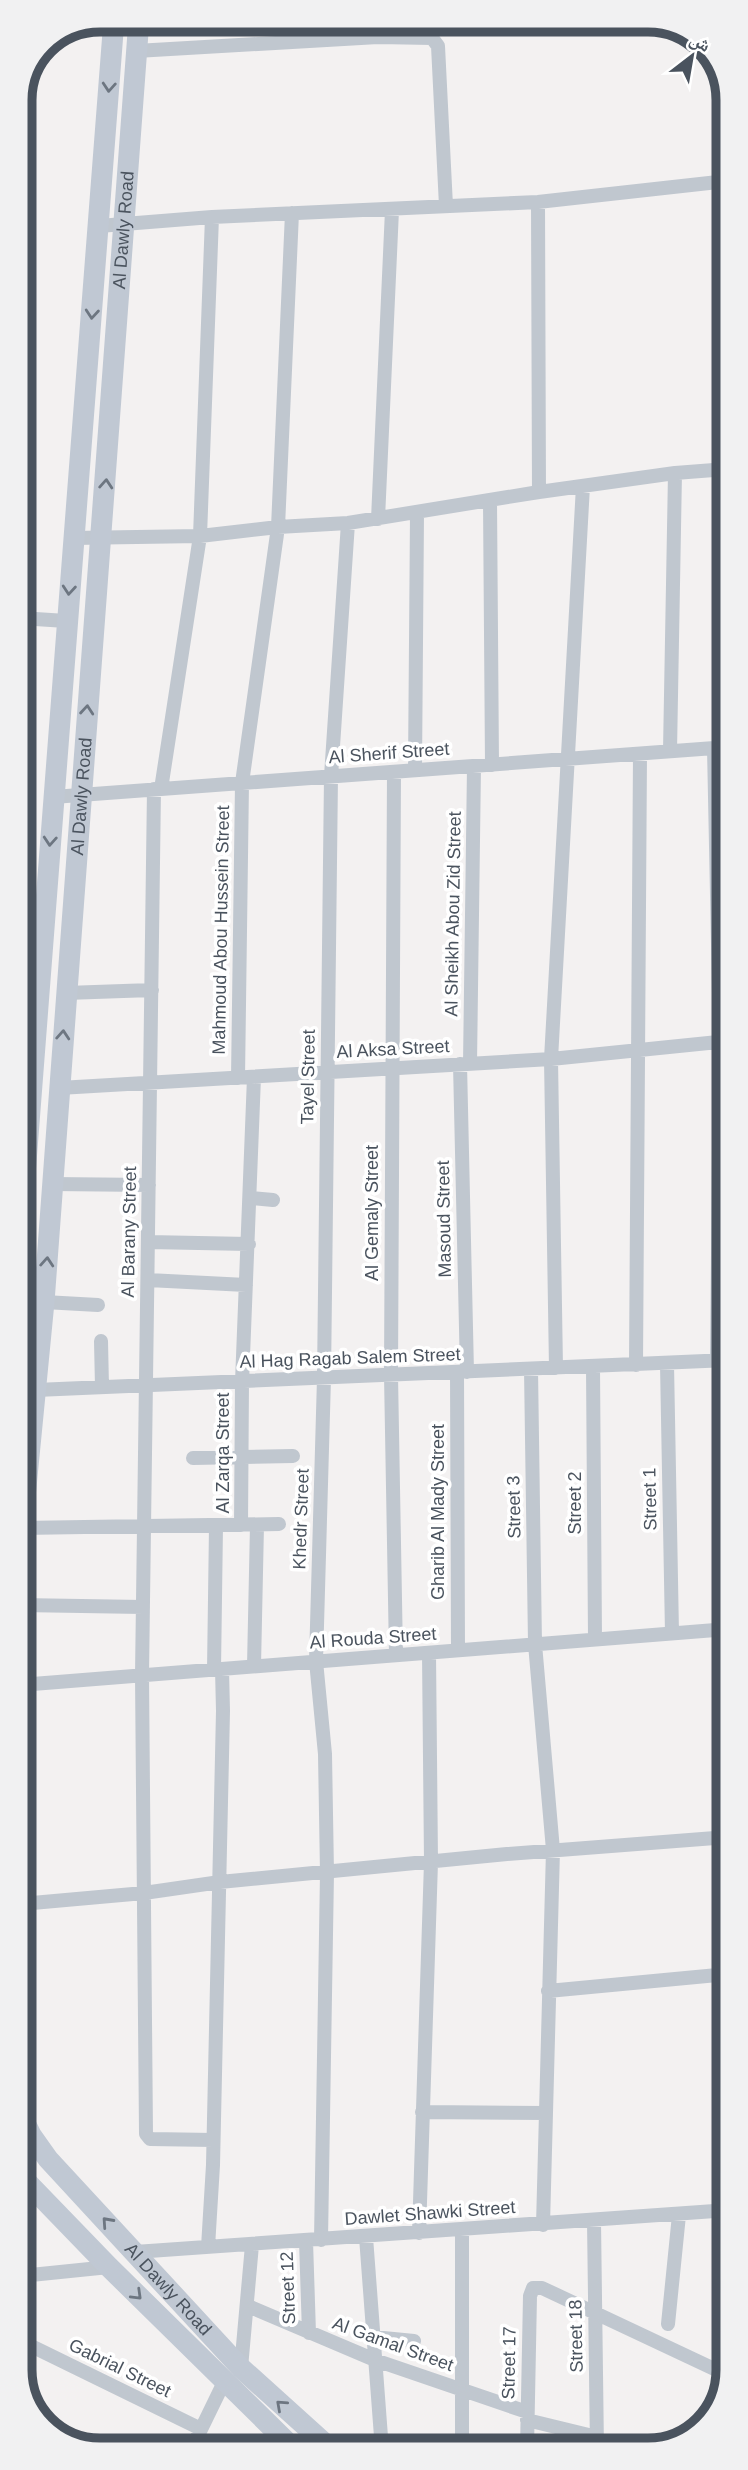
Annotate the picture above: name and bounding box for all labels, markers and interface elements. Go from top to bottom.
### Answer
north arrow [657,21,727,91]
text: ش [686,28,715,57]
one-way arrow [102,82,117,93]
street label: Al Dawly Road [109,170,138,290]
one-way arrow [85,309,100,320]
one-way arrow [98,478,113,489]
one-way arrow [62,584,77,595]
one-way arrow [79,705,94,716]
street label: Al Dawly Road [67,737,96,856]
street label: Al Sherif Street [328,739,450,767]
street label: Mahmoud Abou Hussein Street [209,805,233,1055]
street label: Al Sheikh Abou Zid Street [441,811,465,1017]
one-way arrow [42,836,57,847]
one-way arrow [55,1029,70,1040]
street label: Tayel Street [297,1029,319,1125]
street label: Al Aksa Street [336,1036,450,1062]
street label: Al Gemaly Street [362,1145,382,1281]
street label: Masoud Street [433,1160,455,1278]
street label: Al Barany Street [118,1166,140,1298]
one-way arrow [39,1256,54,1267]
street label: Al Hag Ragab Salem Street [239,1344,461,1372]
street label: Al Zarqa Street [213,1392,233,1514]
street label: Gharib Al Mady Street [428,1424,448,1600]
street label: Street 1 [639,1467,661,1531]
street label: Khedr Street [289,1468,313,1570]
street label: Street 2 [565,1471,585,1535]
street label: Street 3 [503,1475,525,1539]
street label: Al Rouda Street [309,1624,437,1652]
street label: Dawlet Shawki Street [344,2197,516,2229]
one-way arrow [103,2217,115,2230]
street label: Al Dawly Road [121,2239,216,2339]
street label: Street 12 [277,2251,299,2325]
one-way arrow [129,2287,141,2299]
street label: Street 18 [565,2299,587,2373]
street label: Al Gamal Street [330,2313,456,2375]
street label: Street 17 [498,2326,520,2400]
street label: Gabrial Street [66,2335,174,2401]
one-way arrow [276,2401,289,2413]

